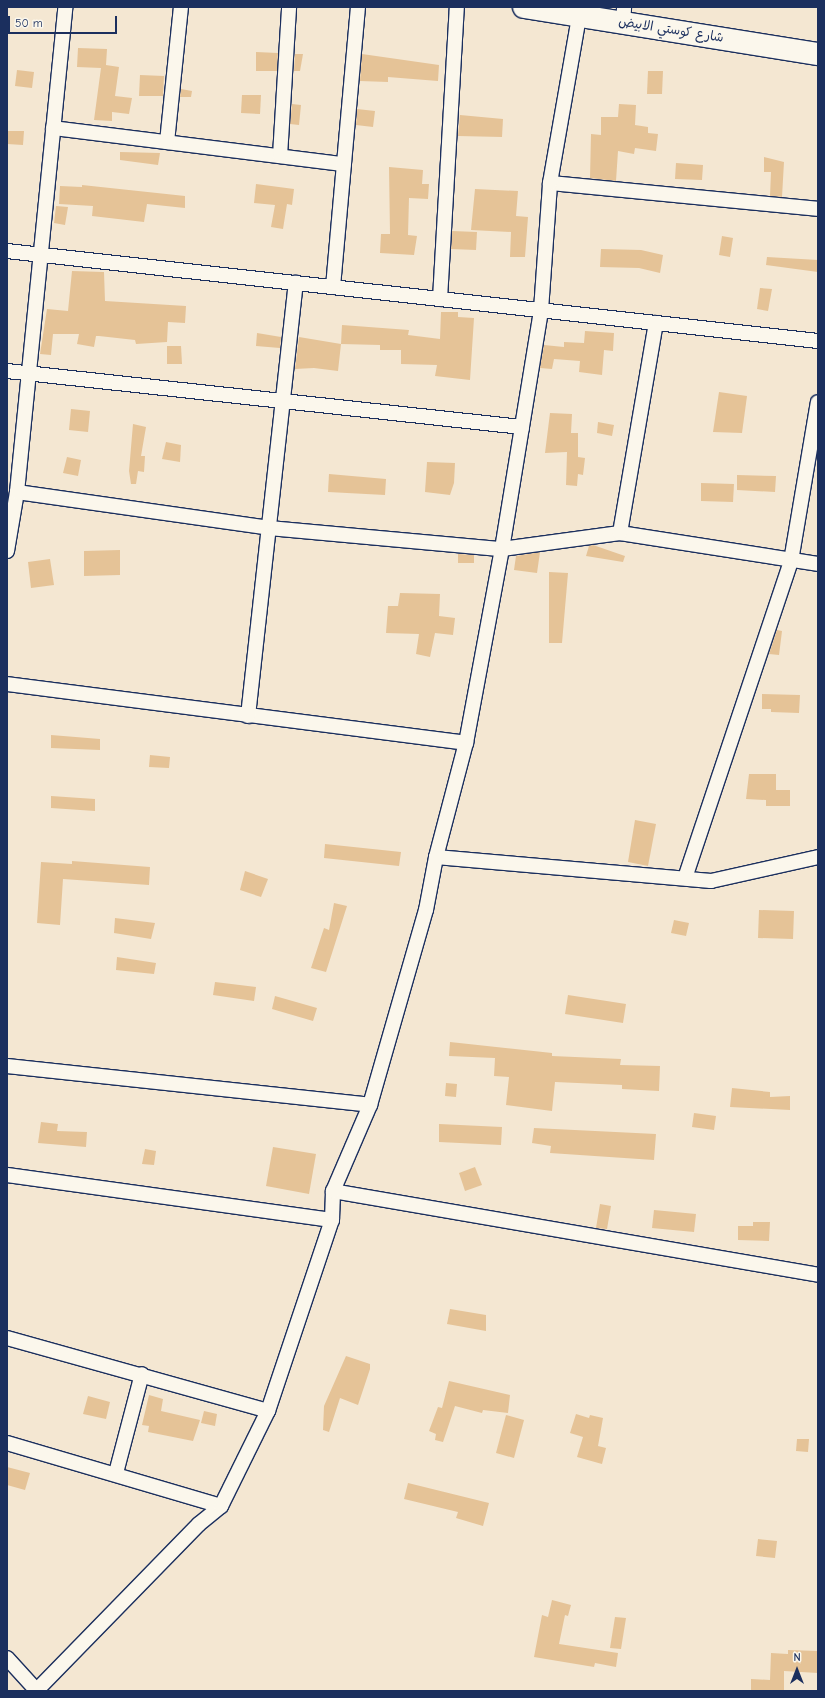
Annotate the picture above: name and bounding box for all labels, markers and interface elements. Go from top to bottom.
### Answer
scale bar [10,8,119,34]
street label: شارع كوستي الابيض [617,14,725,46]
text: 50 m [15,16,43,30]
north arrow [777,1650,817,1690]
text: N [793,1651,801,1664]

